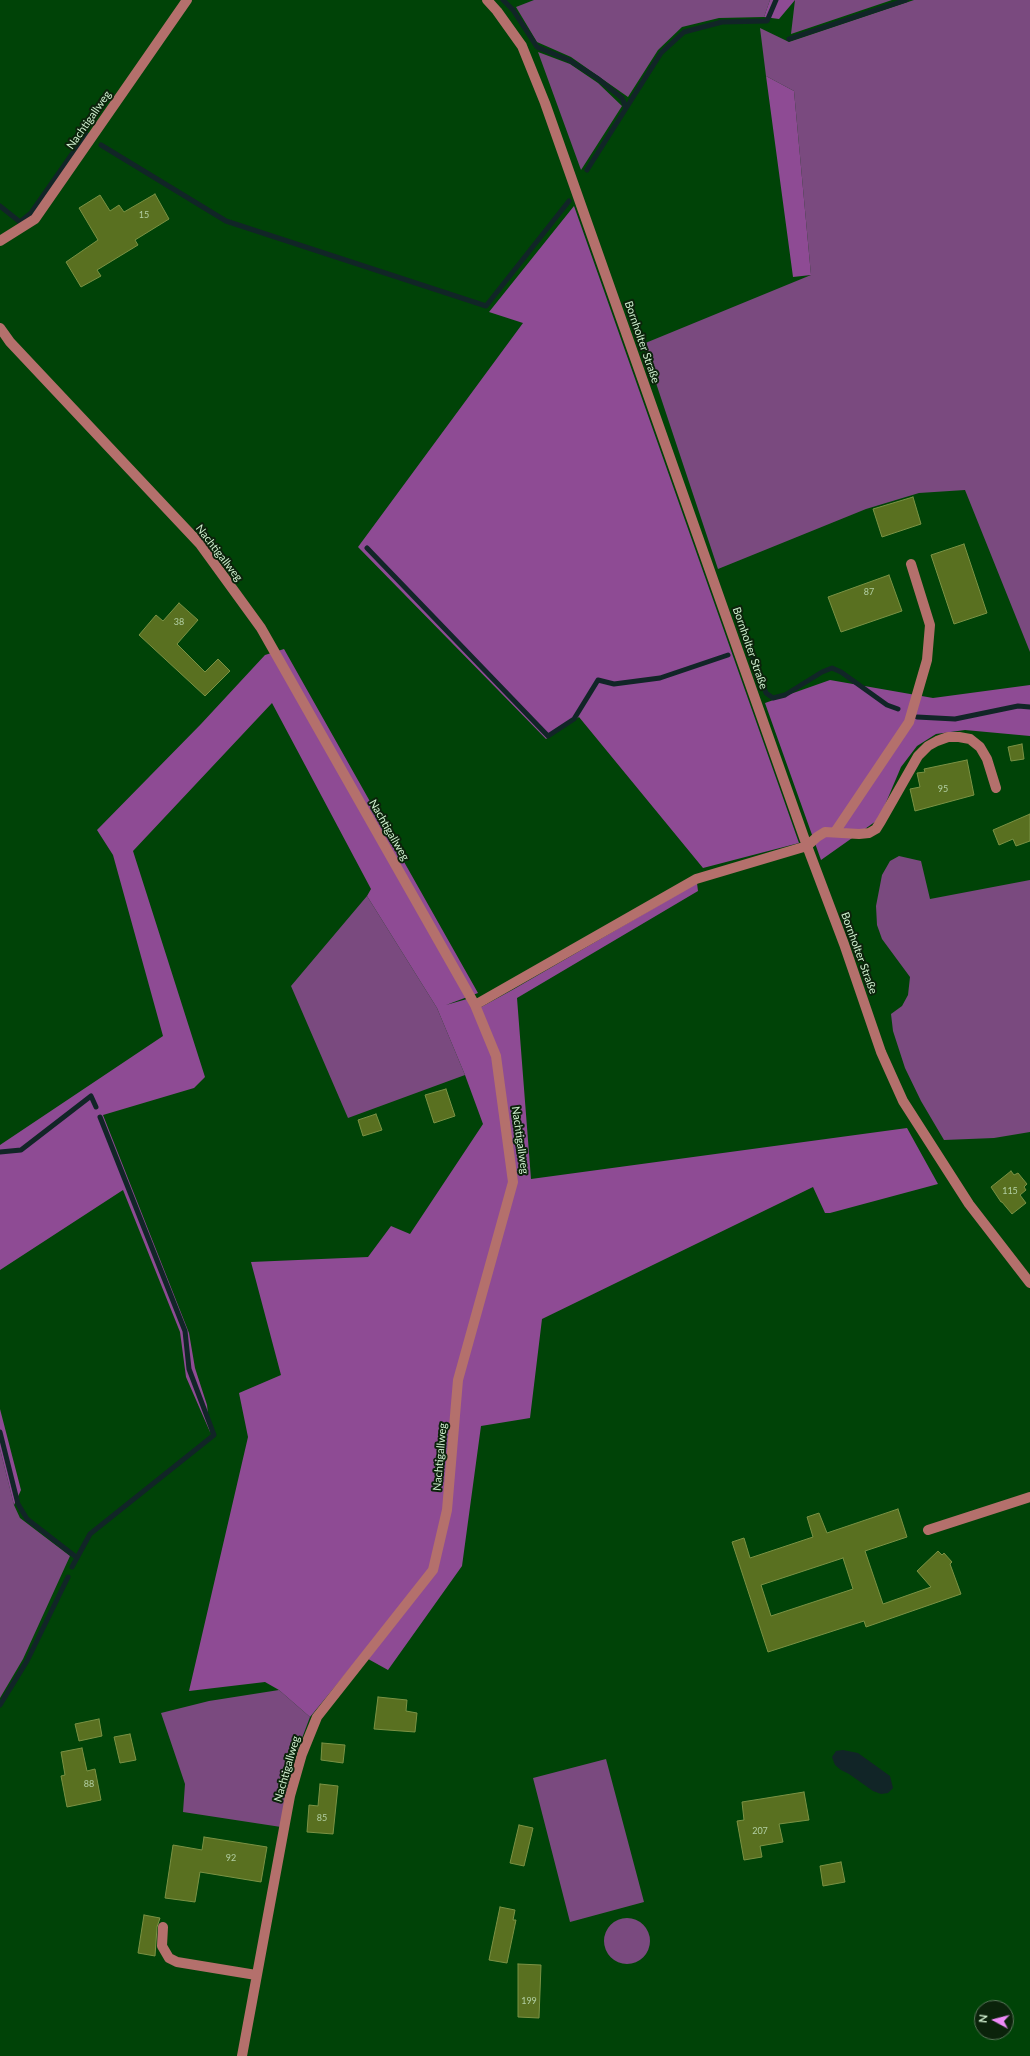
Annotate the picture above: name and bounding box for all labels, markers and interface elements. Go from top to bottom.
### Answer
street label: Nachtigallweg [64,88,114,152]
house number: 15 [139,210,149,220]
street label: Bornholter Straße [622,299,662,385]
street label: Nachtigallweg [193,522,245,584]
house number: 87 [864,587,874,597]
street label: Bornholter Straße [730,605,770,691]
house number: 38 [174,617,184,627]
house number: 95 [938,784,948,794]
street label: Nachtigallweg [366,797,412,863]
street label: Bornholter Straße [838,910,880,996]
street label: Nachtigallweg [509,1105,531,1175]
house number: 115 [1002,1186,1018,1196]
street label: Nachtigallweg [430,1422,450,1492]
street label: Nachtigallweg [271,1734,303,1804]
house number: 88 [84,1779,94,1789]
house number: 85 [317,1813,327,1823]
house number: 207 [752,1826,768,1836]
house number: 92 [226,1853,236,1863]
house number: 199 [521,1996,537,2006]
north arrow [974,2000,1014,2040]
text: N [976,2014,990,2024]

